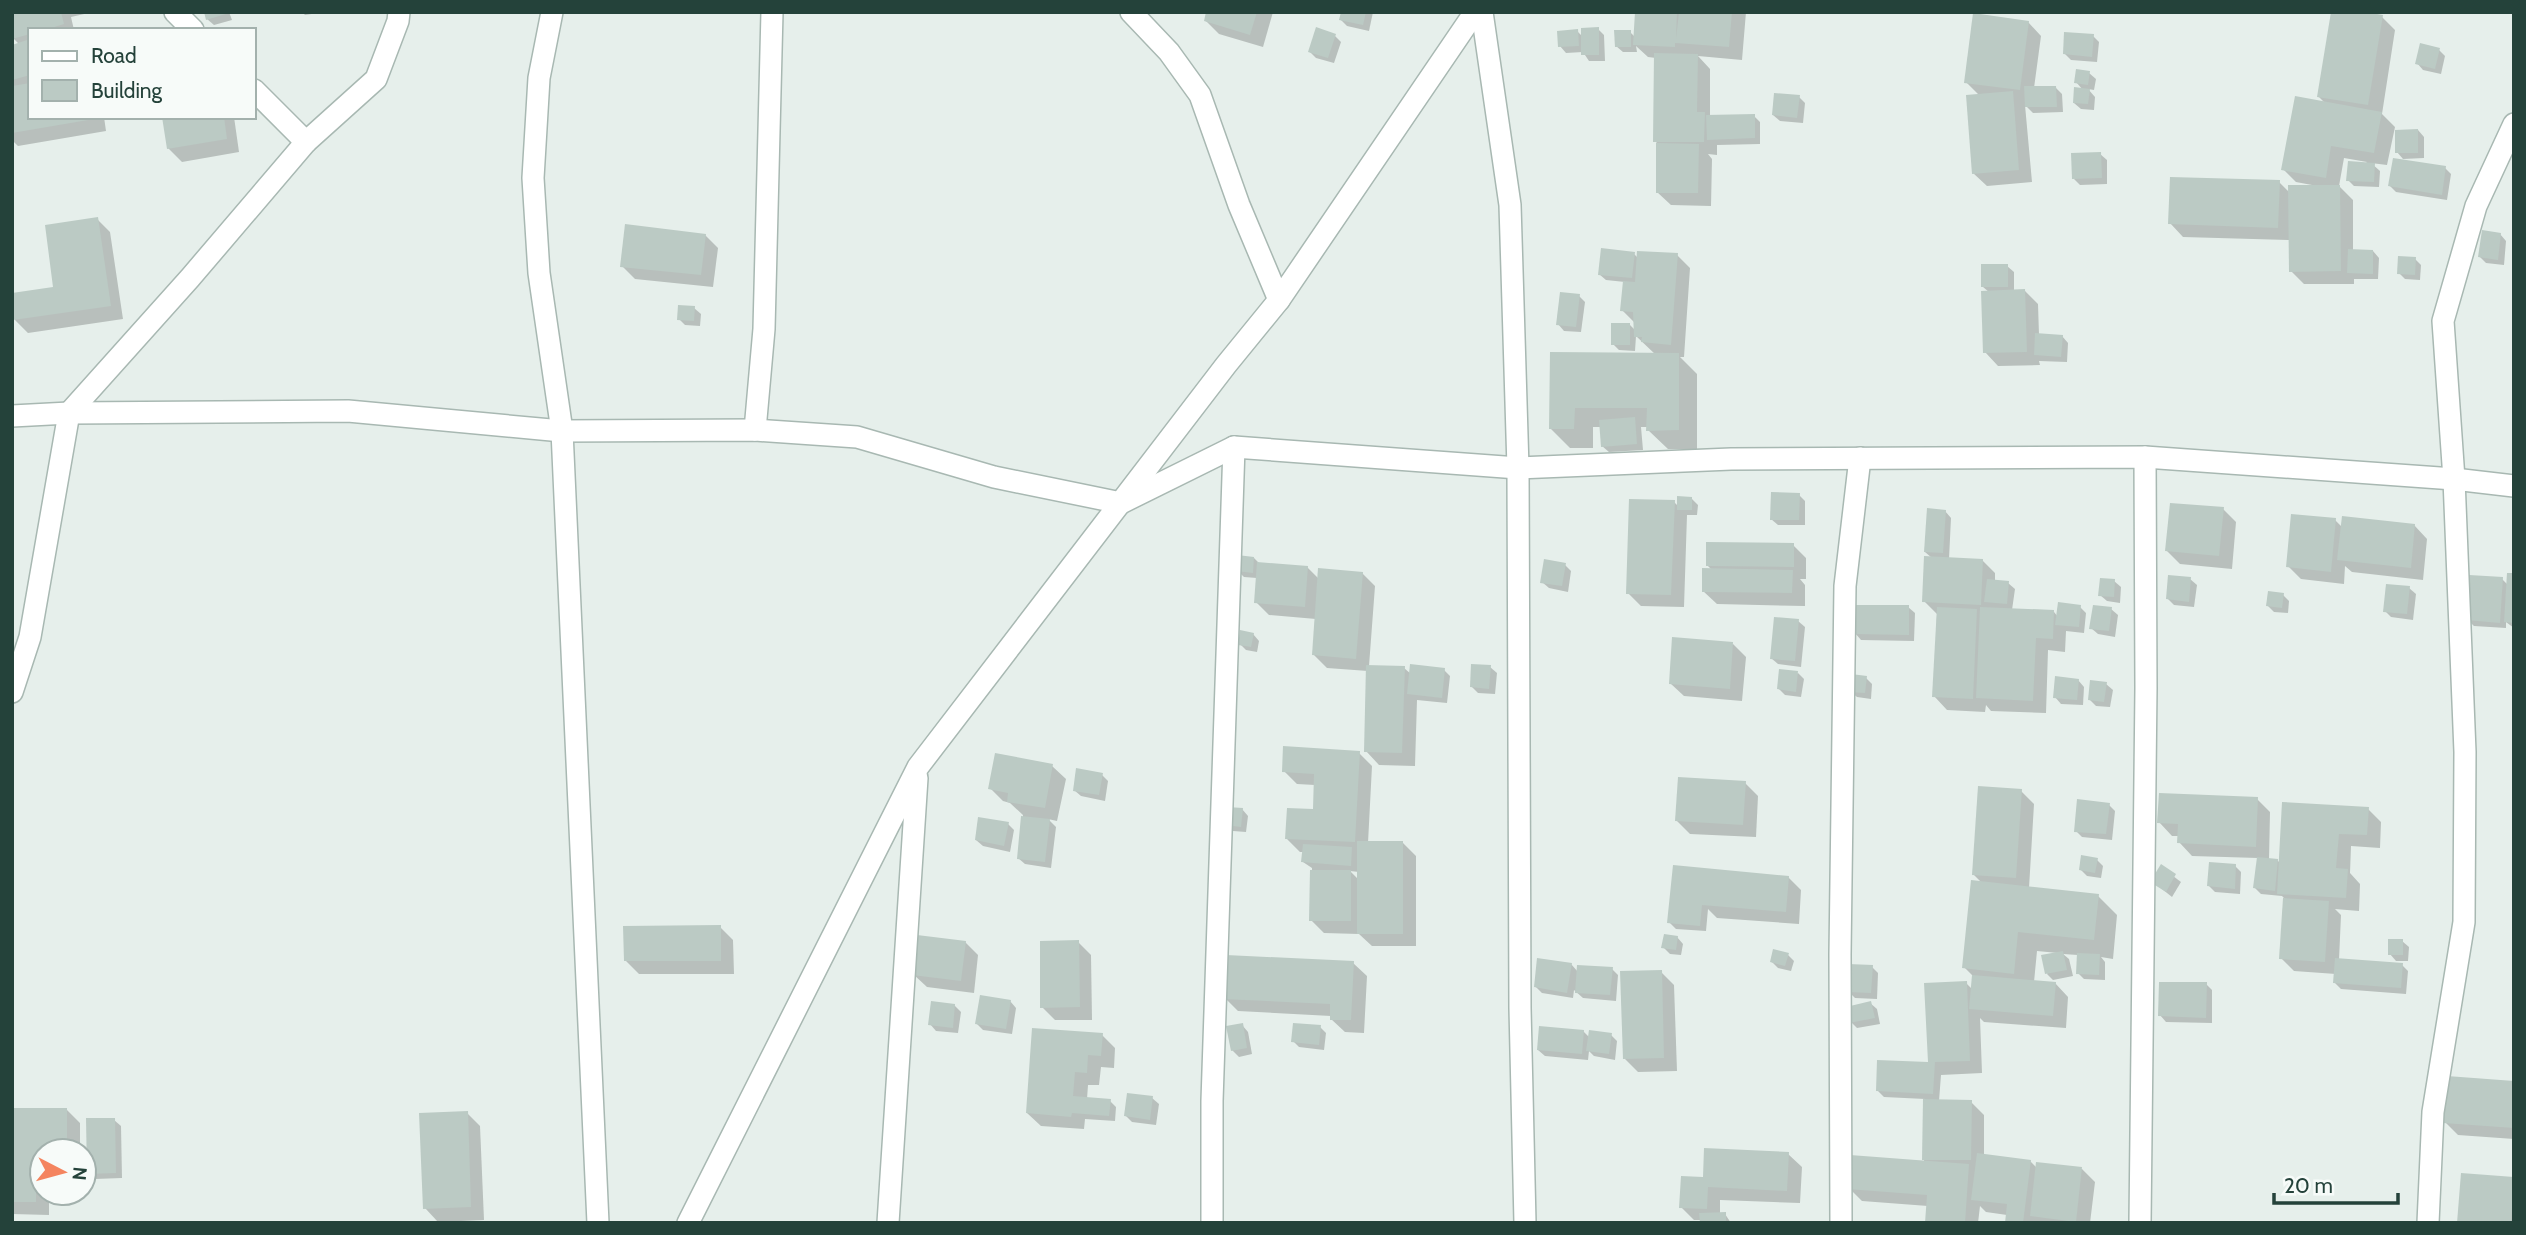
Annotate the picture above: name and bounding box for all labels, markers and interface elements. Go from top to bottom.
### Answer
legend [28,28,256,119]
text: Road [91,43,137,68]
text: Building [91,78,163,103]
north arrow [28,1137,98,1207]
scale bar [2274,1162,2398,1206]
text: N [67,1166,92,1182]
text: 20 m [2284,1173,2333,1198]

